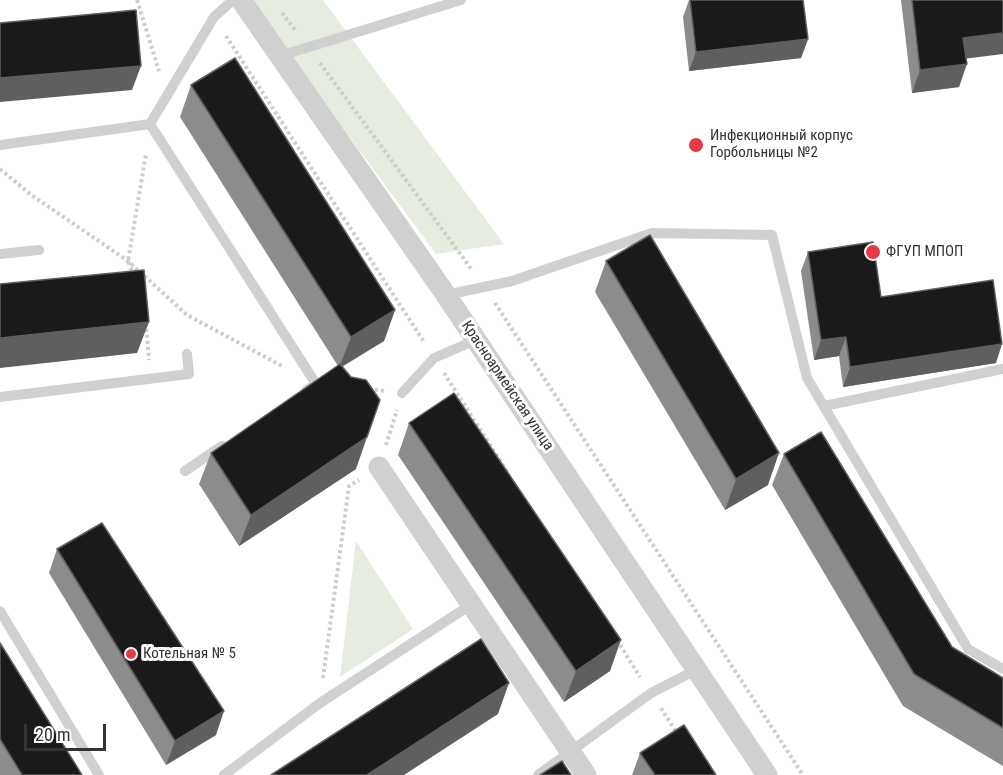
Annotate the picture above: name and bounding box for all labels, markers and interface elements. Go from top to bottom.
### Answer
place label: Инфекционный корпус Горбольницы №2 [710,127,853,162]
marker: Инфекционный корпус Горбольницы №2 [687,136,705,154]
marker: ФГУП МПОП [864,243,882,261]
place label: ФГУП МПОП [886,243,963,261]
street label: Красноармейская улица [457,318,557,454]
place label: Котельная № 5 [143,645,236,663]
marker: Котельная № 5 [124,647,138,661]
scale bar [27,712,110,750]
text: 20 m [35,724,70,745]

